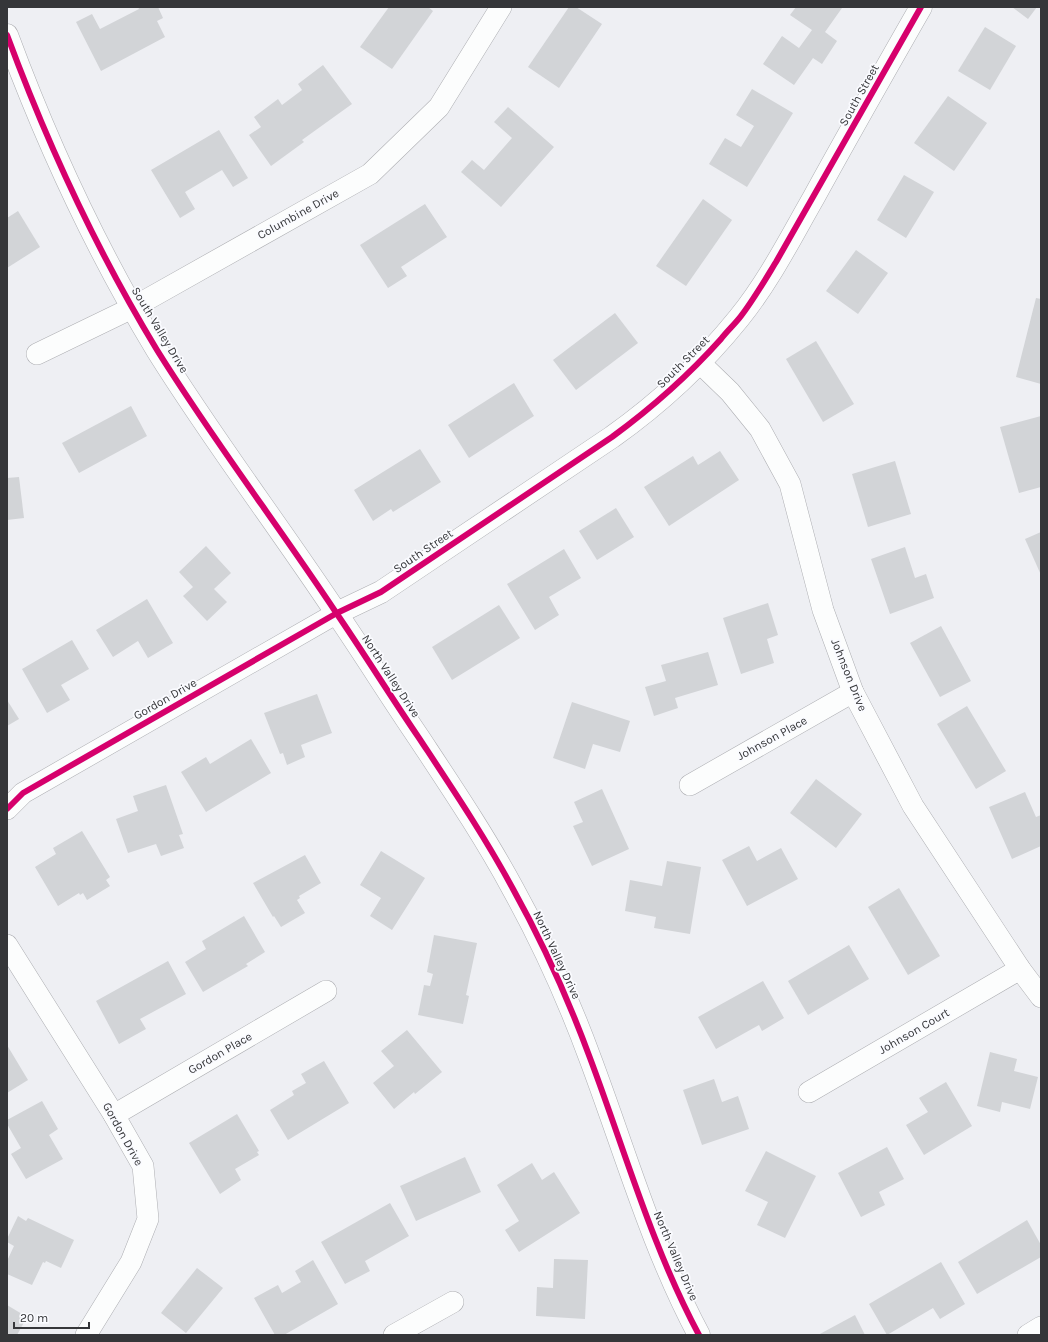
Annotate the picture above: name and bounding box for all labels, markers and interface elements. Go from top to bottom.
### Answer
street label: South Street [836,61,882,128]
street label: Columbine Drive [255,186,341,242]
street label: South Valley Drive [129,284,191,376]
street label: South Street [654,332,713,391]
street label: South Street [391,526,456,576]
street label: North Valley Drive [359,632,423,720]
street label: Johnson Drive [828,637,870,713]
street label: Gordon Drive [131,675,199,723]
street label: Johnson Place [735,713,809,763]
street label: North Valley Drive [530,909,584,1001]
street label: Johnson Court [876,1005,952,1057]
street label: Gordon Place [186,1029,254,1077]
street label: Gordon Drive [100,1100,146,1168]
street label: North Valley Drive [651,1209,701,1303]
scale bar [14,1304,89,1330]
text: 20 m [20,1311,48,1325]

